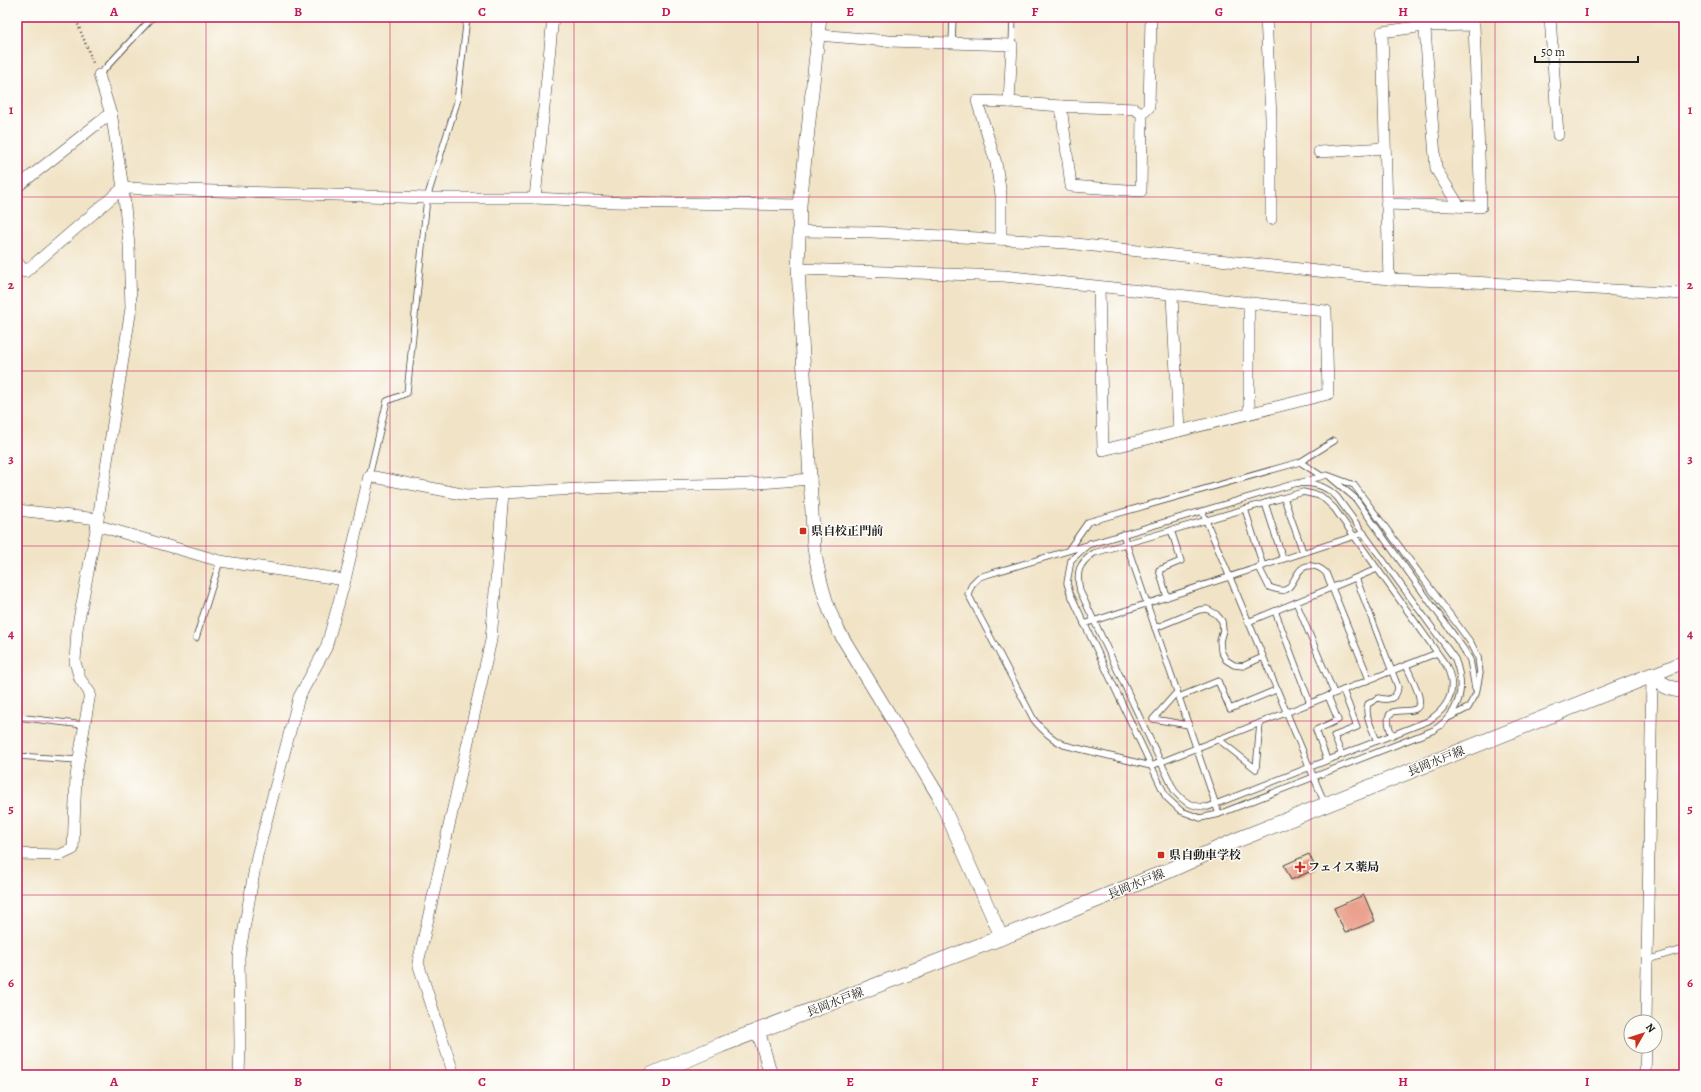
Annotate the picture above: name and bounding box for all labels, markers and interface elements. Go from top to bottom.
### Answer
text: A [109,3,119,20]
text: B [294,3,302,20]
text: C [478,3,486,20]
text: D [661,3,671,20]
text: E [846,3,854,20]
text: F [1032,3,1039,20]
text: G [1215,3,1223,20]
text: H [1398,3,1408,20]
text: I [1585,3,1590,20]
scale bar [1535,38,1638,64]
text: 50 m [1541,44,1565,60]
text: 1 [9,101,14,118]
text: 1 [1688,101,1693,118]
text: 2 [8,276,15,293]
text: 2 [1687,276,1694,293]
text: 3 [8,450,14,467]
text: 3 [1687,450,1693,467]
place label: 県自校正門前 [811,523,883,539]
marker: 県自校正門前 [798,526,808,536]
text: 4 [8,625,14,642]
text: 4 [1687,625,1693,642]
street label: 長岡水戸線 [1405,742,1467,780]
text: 5 [8,800,14,817]
text: 5 [1687,800,1693,817]
place label: 県自動車学校 [1169,847,1241,863]
marker: 県自動車学校 [1156,850,1166,860]
place label: フェイス薬局 [1308,859,1379,875]
marker: フェイス薬局 [1295,862,1305,872]
street label: 長岡水戸線 [1105,865,1167,903]
text: 6 [8,974,14,991]
text: 6 [1687,974,1693,991]
street label: 長岡水戸線 [804,984,866,1020]
north arrow [1623,1014,1663,1054]
text: N [1642,1020,1659,1036]
text: A [109,1073,119,1090]
text: B [294,1073,302,1090]
text: C [478,1073,486,1090]
text: D [661,1073,671,1090]
text: E [846,1073,854,1090]
text: F [1032,1073,1039,1090]
text: G [1215,1073,1223,1090]
text: H [1398,1073,1408,1090]
text: I [1585,1073,1590,1090]

